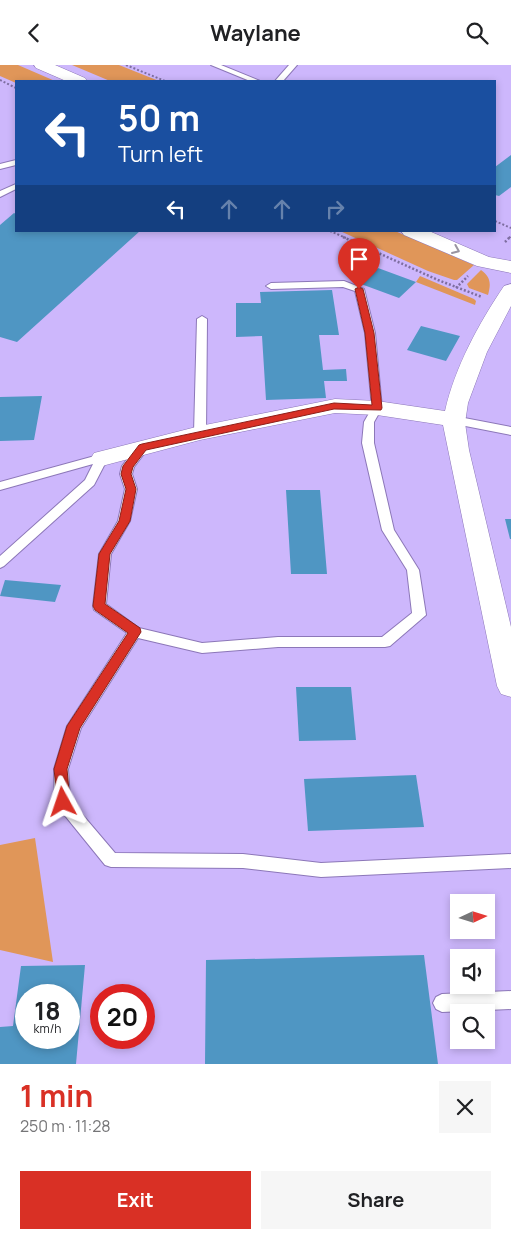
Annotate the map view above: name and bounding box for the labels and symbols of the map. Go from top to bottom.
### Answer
pin [338,238,380,289]
one-way arrow [451,244,460,255]
position arrow [36,775,88,827]
north arrow [450,894,495,939]
speed limit sign: 20 [90,984,155,1049]

